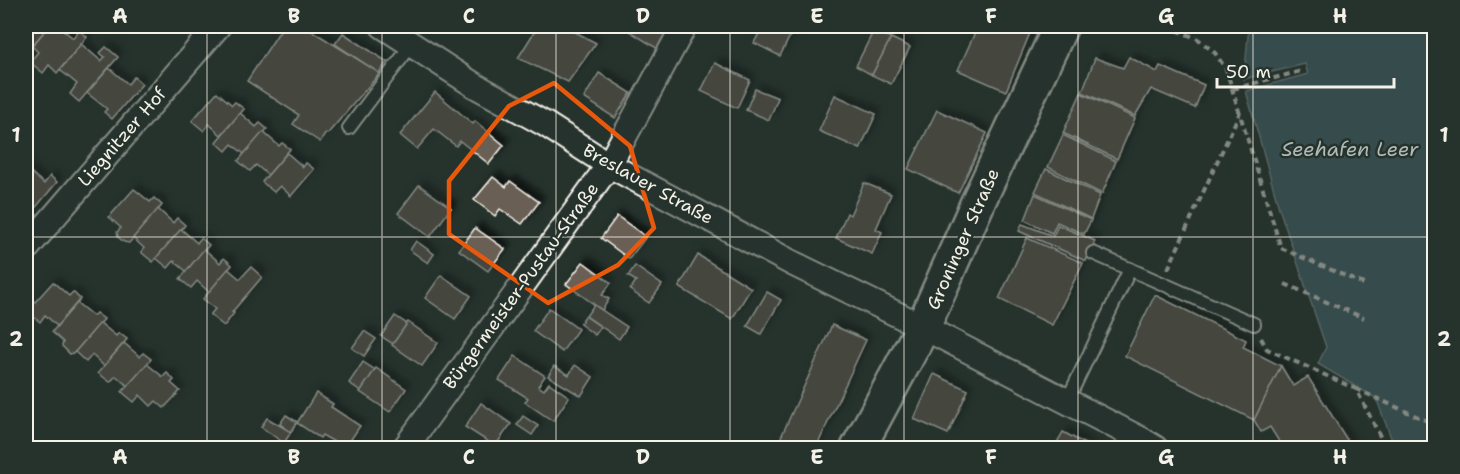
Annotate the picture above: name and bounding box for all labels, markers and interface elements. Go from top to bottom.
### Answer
text: A [112,3,128,29]
text: B [288,3,300,29]
text: C [463,3,475,29]
text: D [636,3,650,29]
text: E [810,3,824,29]
text: F [985,3,997,29]
text: G [1158,3,1174,29]
text: H [1333,3,1347,29]
scale bar [1217,51,1394,89]
text: 50 m [1226,60,1271,84]
street label: Liegnitzer Hof [72,82,172,192]
text: 1 [11,122,21,148]
text: 1 [1439,122,1449,148]
water label: Seehafen Leer [1281,136,1419,162]
street label: Breslauer Straße [578,138,718,230]
street label: Groninger Straße [921,165,1005,313]
street label: Bürgermeister-Pustau-Straße [438,178,604,394]
text: 2 [9,326,23,352]
text: 2 [1437,326,1451,352]
text: A [112,444,128,470]
text: B [288,444,300,470]
text: C [463,444,475,470]
text: D [636,444,650,470]
text: E [810,444,824,470]
text: F [985,444,997,470]
text: G [1158,444,1174,470]
text: H [1333,444,1347,470]

